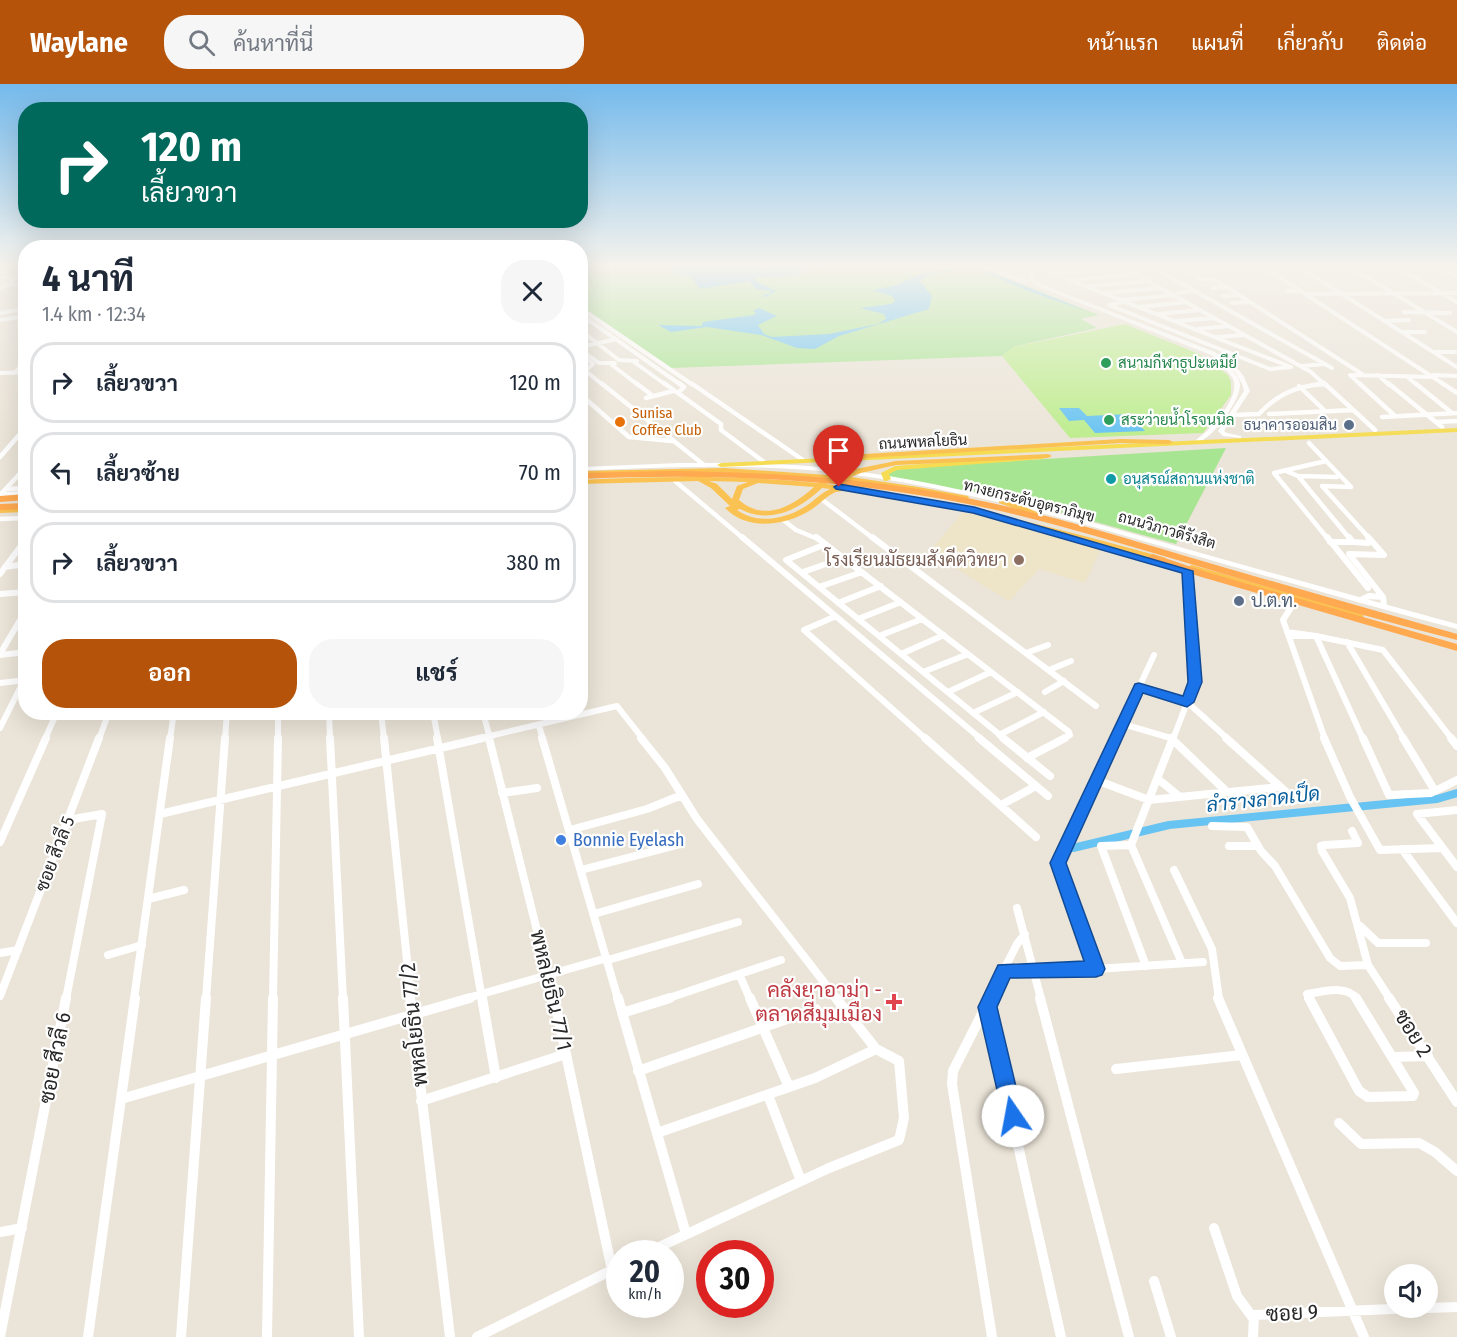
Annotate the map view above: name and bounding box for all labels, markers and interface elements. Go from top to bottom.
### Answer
search box [164,15,584,69]
text: Waylane [30,26,128,59]
icon: search [185,26,218,59]
text: ค้นหาที่นี่ [233,30,313,57]
text: หน้าแรก [1087,30,1158,56]
text: แผนที่ [1191,30,1244,56]
text: เกี่ยวกับ [1277,30,1344,56]
text: ติดต่อ [1377,30,1427,56]
text: 120 m [141,122,242,172]
icon: right [42,126,120,204]
text: เลี้ยวขวา [141,177,237,209]
text: 4 นาที [42,257,134,301]
button: close [501,260,564,323]
text: 1.4 km · 12:34 [42,302,146,326]
place label: สนามกีฬาธูปะเตมีย์ [1118,353,1237,373]
marker: สนามกีฬาธูปะเตมีย์ [1099,356,1113,370]
icon: right [45,366,78,399]
text: 120 m [509,369,561,396]
text: เลี้ยวขวา [96,370,178,397]
place label: Sunisa Coffee Club [632,404,702,439]
place label: สระว่ายน้ำโรจนนิล [1121,407,1234,429]
marker: สระว่ายน้ำโรจนนิล [1102,413,1116,427]
marker: Sunisa Coffee Club [613,415,627,429]
place label: ธนาคารออมสิน [1243,416,1337,434]
marker: ธนาคารออมสิน [1342,418,1356,432]
pin [813,425,864,487]
street label: ถนนพหลโยธิน [878,430,968,453]
icon: arrive [822,434,855,467]
icon: left [45,456,78,489]
text: 70 m [519,459,561,486]
text: เลี้ยวซ้าย [96,460,180,487]
place label: อนุสรณ์สถานแห่งชาติ [1123,469,1255,490]
marker: อนุสรณ์สถานแห่งชาติ [1104,472,1118,486]
street label: ทางยกระดับอุตราภิมุข [961,476,1097,528]
street label: ถนนวิภาวดีรังสิต [1116,507,1218,552]
icon: right [45,546,78,579]
place label: โรงเรียนมัธยมสังคีตวิทยา [824,547,1007,571]
text: 380 m [507,549,561,576]
text: เลี้ยวขวา [96,550,178,577]
marker: โรงเรียนมัธยมสังคีตวิทยา [1012,553,1026,567]
place label: ป.ต.ท. [1251,590,1297,612]
marker: ป.ต.ท. [1232,594,1246,608]
button: ออก [42,639,297,708]
button: แชร์ [309,639,564,708]
water label: ลำรางลาดเป็ด [1205,780,1321,817]
street label: ซอย สีวลี 5 [29,813,79,895]
place label: Bonnie Eyelash [573,829,684,851]
marker: Bonnie Eyelash [554,833,568,847]
street label: พหลโยธิน 77/1 [524,927,578,1053]
street label: พหลโยธิน 77/2 [395,962,433,1088]
place label: คลังยาอาม่า - ตลาดสี่มุมเมือง [755,977,882,1028]
marker: คลังยาอาม่า - ตลาดสี่มุมเมือง [887,995,901,1009]
street label: ซอย 2 [1388,1004,1438,1062]
street label: ซอย สีวลี 6 [33,1010,77,1106]
position arrow [981,1084,1045,1148]
speed limit sign: 30 [696,1240,774,1318]
text: 20 [630,1254,660,1290]
map controls [1384,1264,1438,1318]
button: sound [1384,1264,1438,1318]
text: km/h [628,1285,662,1303]
street label: ซอย 9 [1265,1299,1319,1327]

